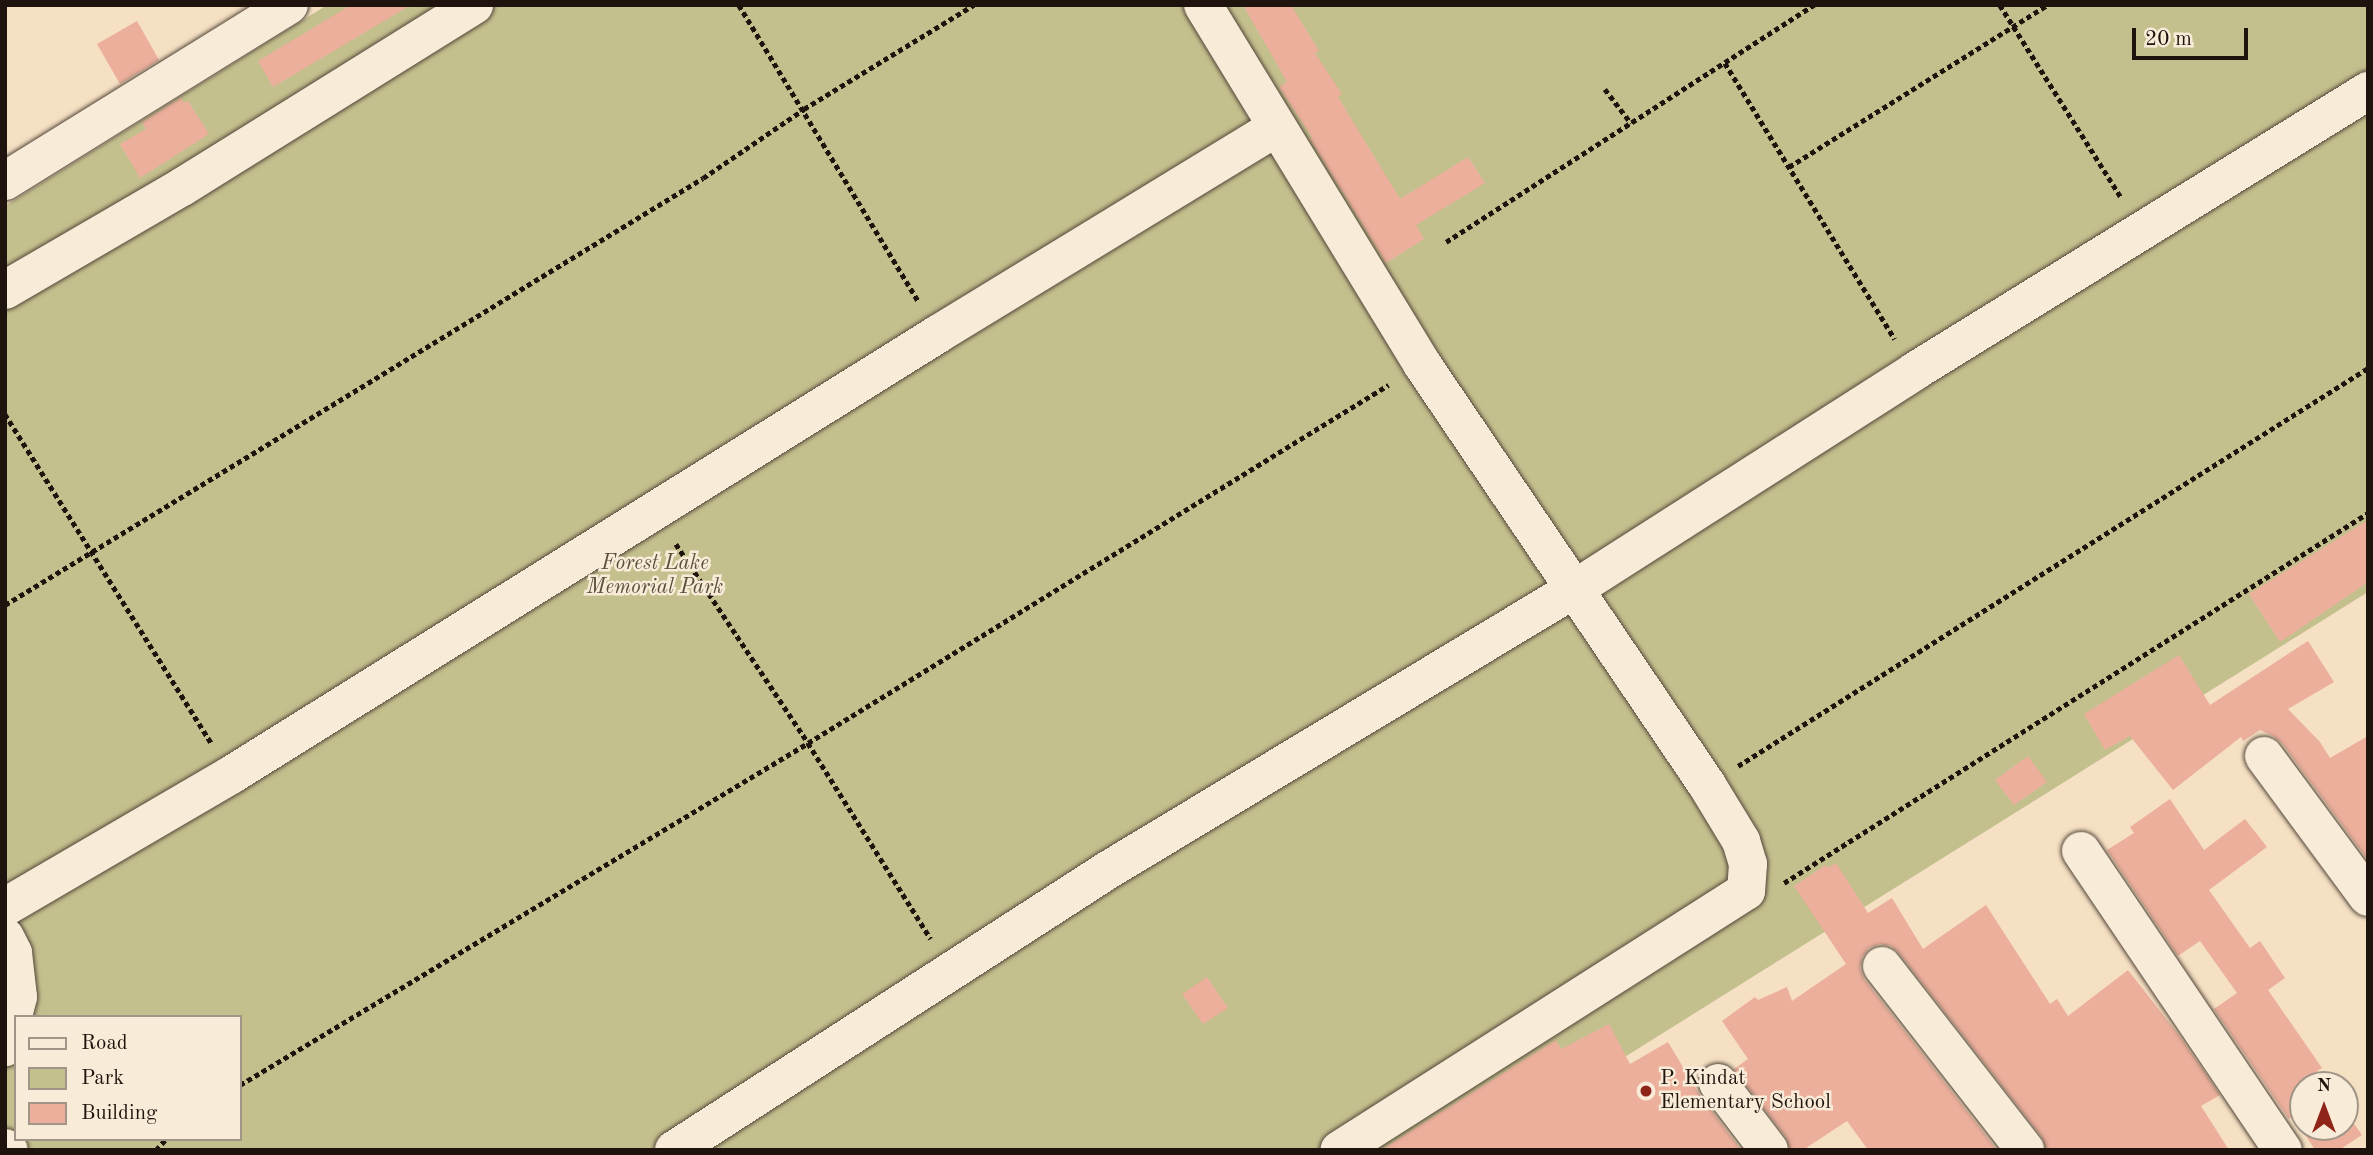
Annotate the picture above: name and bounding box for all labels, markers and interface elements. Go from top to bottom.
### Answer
scale bar [2135,14,2250,58]
text: 20 m [2145,29,2192,50]
park label: Forest Lake Memorial Park [587,551,723,601]
legend [14,1015,242,1141]
text: Road [81,1033,128,1054]
place label: P. Kindat Elementary School [1660,1066,1831,1116]
text: Park [81,1068,124,1089]
north arrow [2289,1071,2359,1141]
text: N [2317,1077,2331,1096]
marker: P. Kindat Elementary School [1638,1083,1654,1099]
text: Building [81,1103,157,1124]

